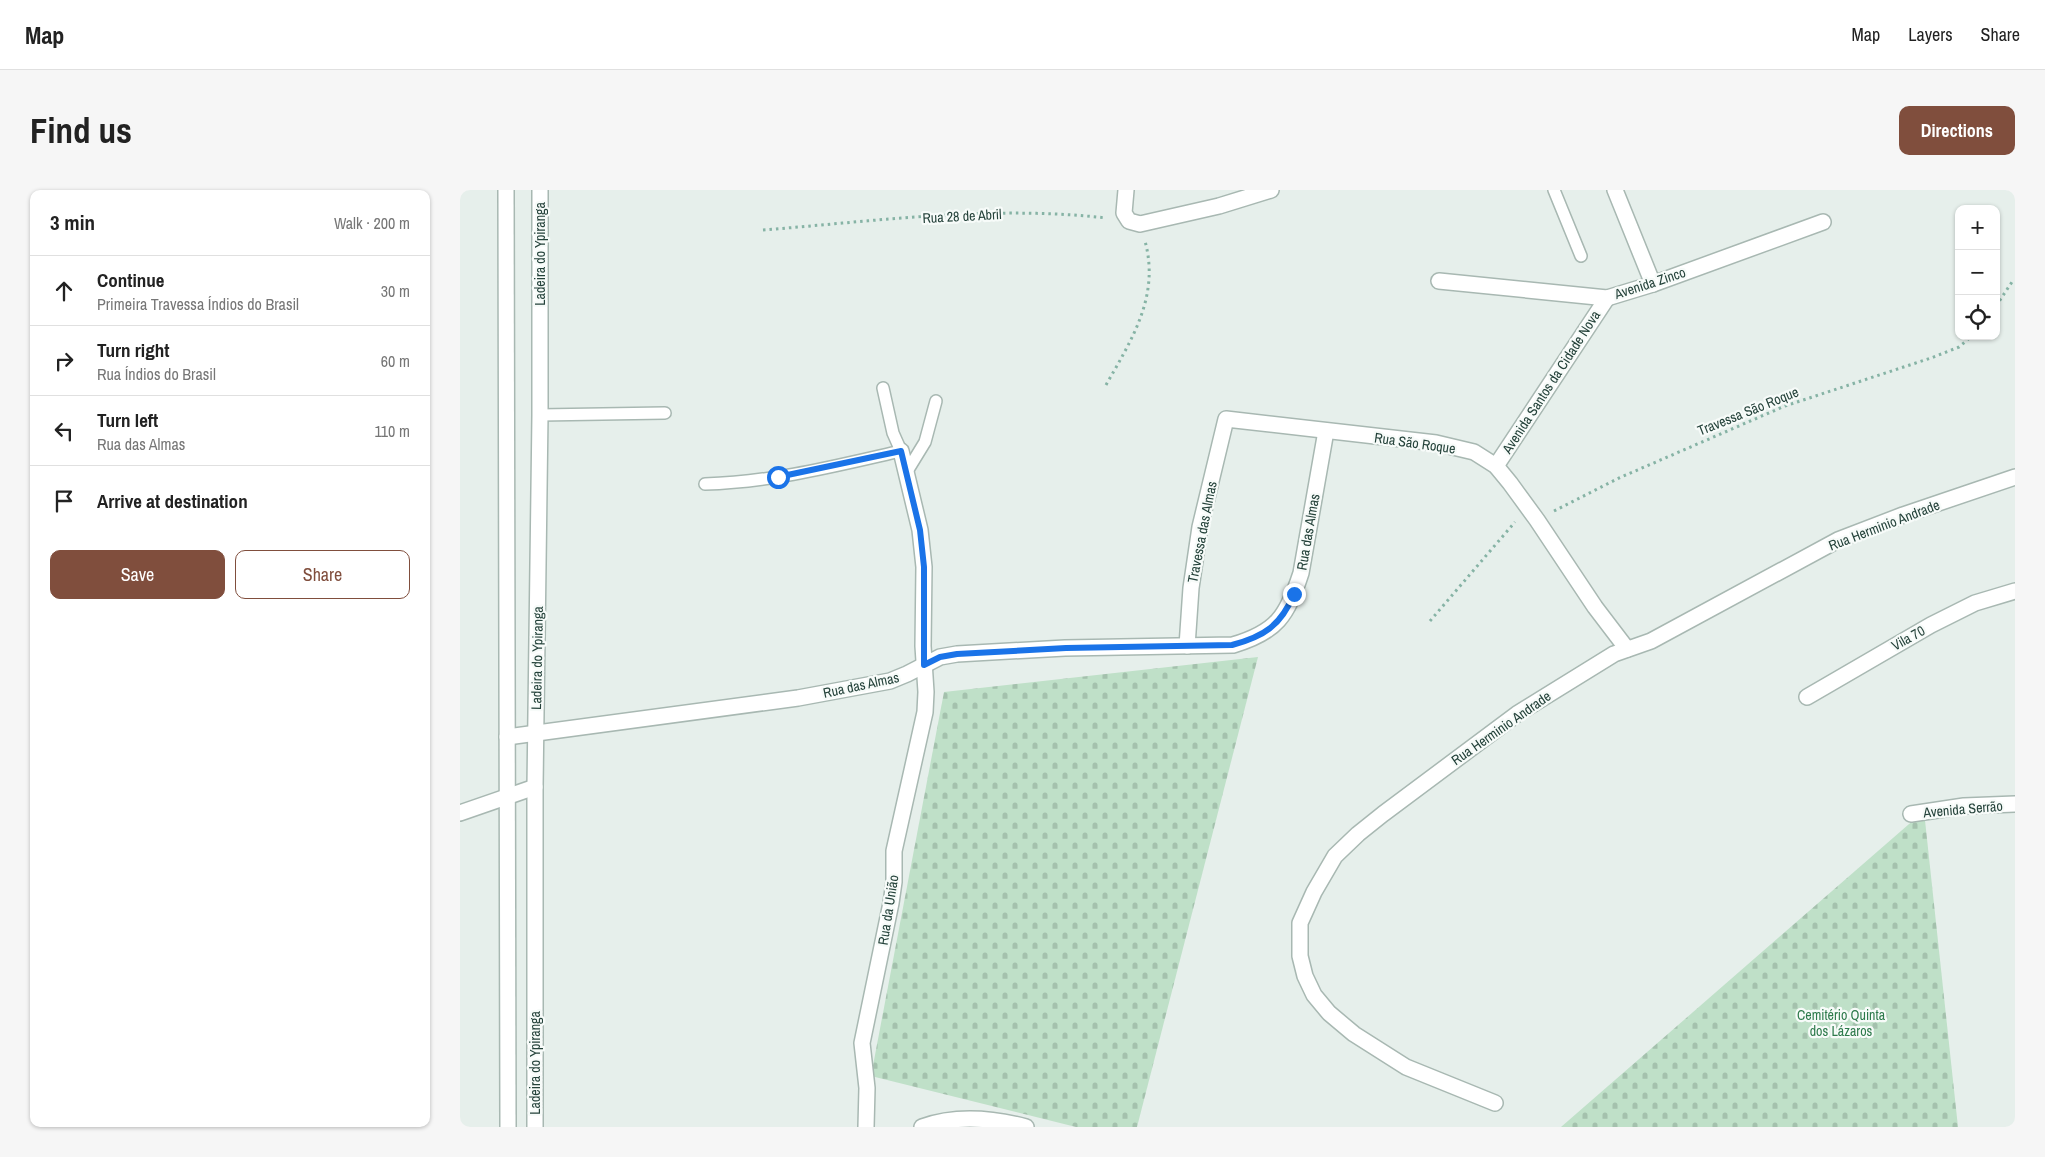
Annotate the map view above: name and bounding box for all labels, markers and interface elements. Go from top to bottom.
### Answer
text: Map [25,19,64,51]
text: Map [1852,22,1880,47]
text: Layers [1908,22,1953,47]
text: Share [1981,22,2020,47]
button: Directions [1899,106,2015,155]
text: Find us [30,107,132,154]
street label: Ladeira do Ypiranga [531,202,549,306]
street label: Rua 28 de Abril [922,205,1002,227]
map controls [1955,205,2000,340]
button: + [1955,205,2000,250]
text: 3 min [50,208,95,237]
text: Walk · 200 m [334,212,410,234]
button: − [1955,250,2000,295]
street label: Avenida Zinco [1611,263,1688,303]
text: Continue [97,267,165,293]
icon: ahead [50,277,78,305]
text: 30 m [381,280,410,302]
text: Primeira Travessa Índios do Brasil [97,293,299,315]
button: locate [1955,295,2000,340]
street label: Avenida Santos da Cidade Nova [1497,307,1604,458]
text: Turn right [97,337,169,363]
icon: right [50,347,78,375]
text: 60 m [381,350,410,372]
text: Rua Índios do Brasil [97,363,216,385]
street label: Travessa São Roque [1695,383,1801,439]
text: Turn left [97,407,158,433]
icon: left [50,417,78,445]
text: 110 m [374,420,410,442]
street label: Rua São Roque [1373,428,1457,458]
text: Rua das Almas [97,433,185,455]
route start [767,466,790,489]
street label: Travessa das Almas [1183,480,1221,584]
icon: arrive [50,487,78,515]
text: Arrive at destination [97,488,248,514]
street label: Rua das Almas [1292,492,1324,572]
street label: Rua Herminio Andrade [1826,496,1942,554]
button: Save [50,550,225,599]
button: Share [235,550,410,599]
route end [1283,583,1306,606]
street label: Ladeira do Ypiranga [527,605,547,710]
street label: Vila 70 [1888,622,1928,654]
street label: Rua das Almas [821,668,901,702]
street label: Rua Herminio Andrade [1448,687,1554,769]
street label: Avenida Serrão [1922,797,2003,822]
street label: Rua da União [874,874,902,946]
park label: Cemitério Quinta dos Lázaros [1797,1006,1886,1040]
street label: Ladeira do Ypiranga [526,1011,544,1115]

